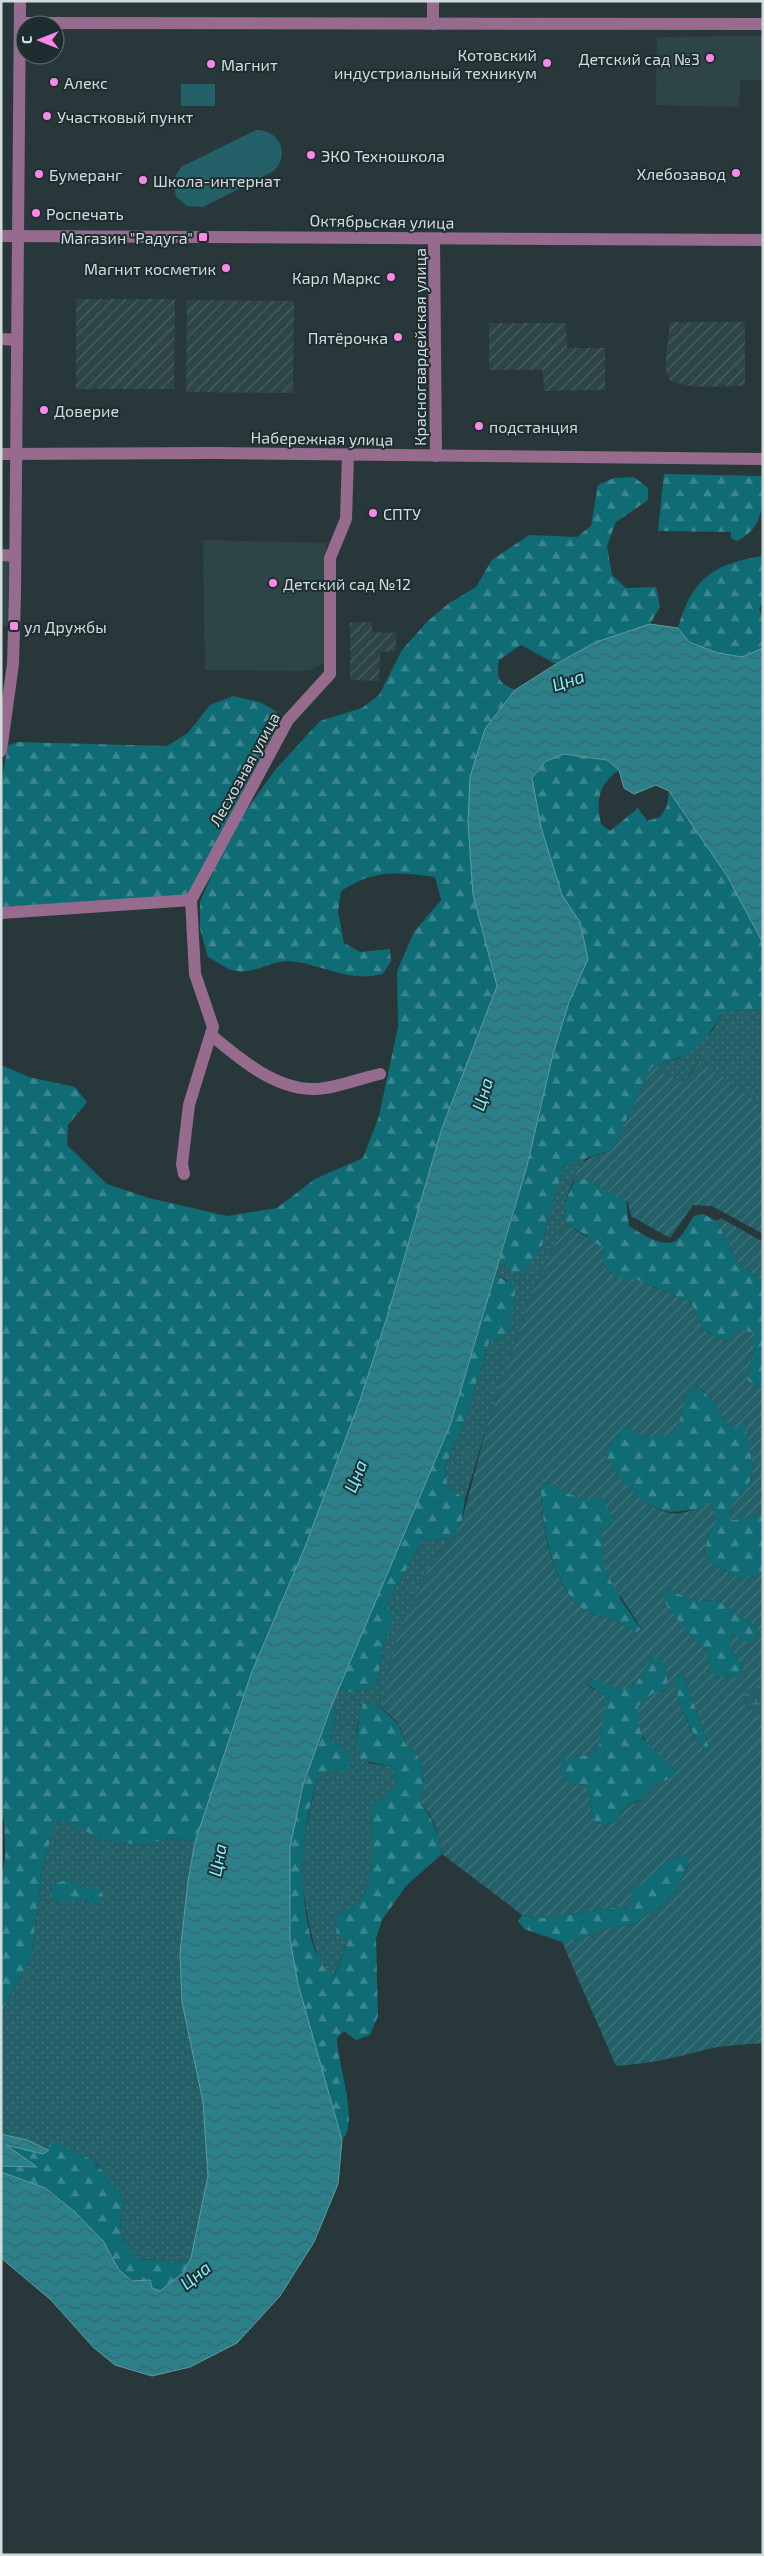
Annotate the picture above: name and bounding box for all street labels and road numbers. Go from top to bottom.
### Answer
street label: Октябрьская улица [309,210,455,233]
street label: Красногвардейская улица [410,248,430,446]
street label: Набережная улица [250,427,394,450]
street label: Лесхозная улица [205,709,284,830]

